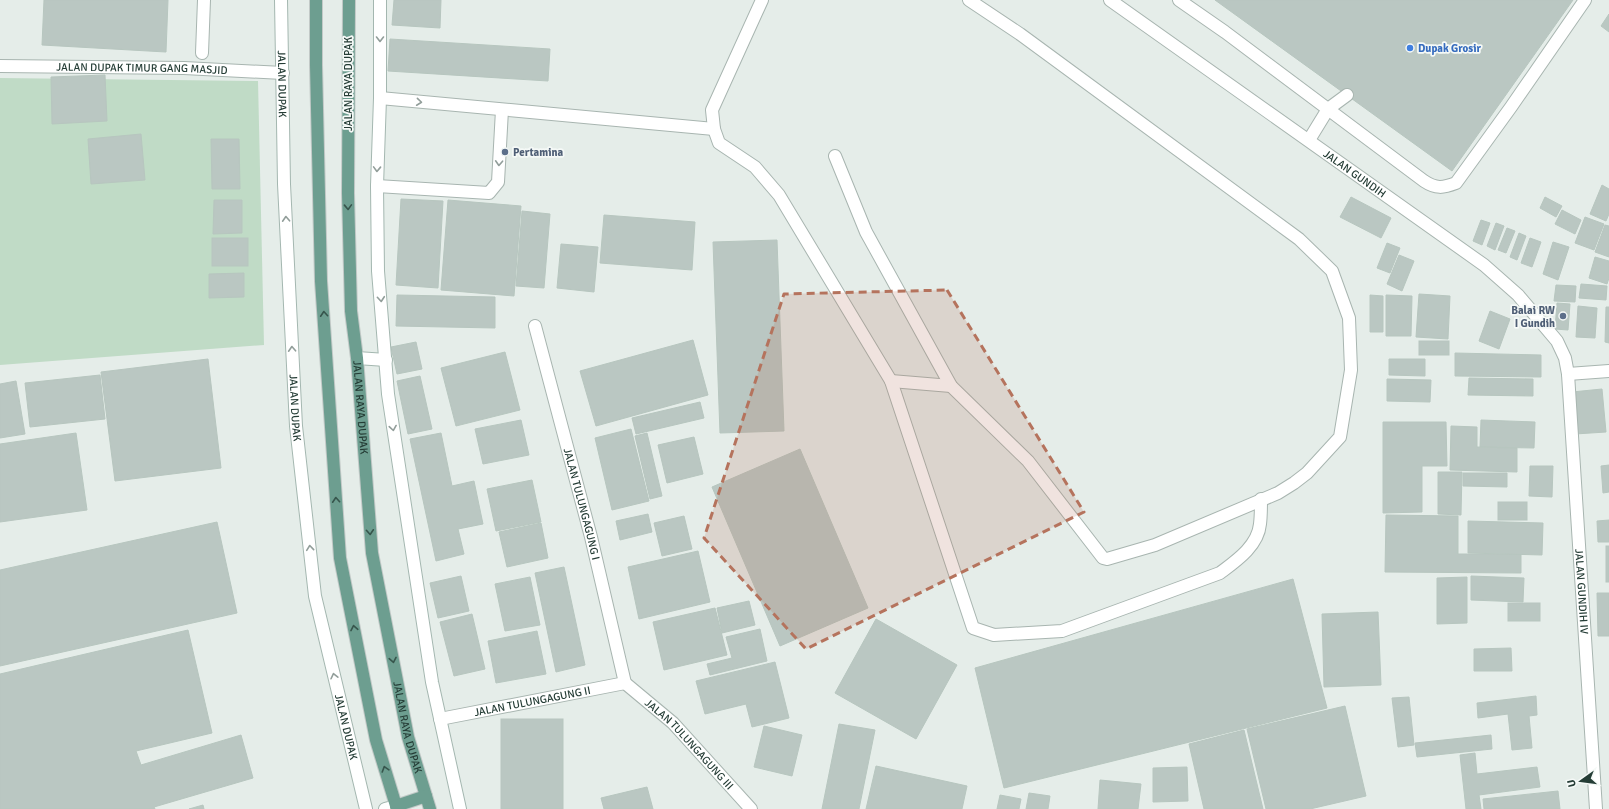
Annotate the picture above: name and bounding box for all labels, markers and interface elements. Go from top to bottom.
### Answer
one-way arrow [376,36,384,42]
street label: JALAN RAYA DUPAK [342,37,355,131]
place label: Dupak Grosir [1418,42,1481,55]
marker: Dupak Grosir [1405,43,1415,53]
street label: JALAN DUPAK [275,50,289,118]
street label: JALAN DUPAK TIMUR GANG MASJID [56,60,228,77]
one-way arrow [416,97,422,106]
place label: Pertamina [513,146,563,159]
marker: Pertamina [500,147,510,157]
street label: JALAN GUNDIH [1321,147,1389,200]
one-way arrow [494,160,503,166]
one-way arrow [373,166,382,172]
one-way arrow [344,204,352,210]
one-way arrow [282,216,290,222]
one-way arrow [376,296,385,302]
place label: Balai RW I Gundih [1511,304,1555,330]
one-way arrow [319,311,328,317]
marker: Balai RW I Gundih [1558,311,1568,321]
one-way arrow [288,346,297,352]
street label: JALAN RAYA DUPAK [351,360,371,455]
street label: JALAN DUPAK [287,374,304,442]
one-way arrow [388,425,397,431]
street label: JALAN TULUNGAGUNG I [561,447,603,561]
one-way arrow [332,497,341,503]
one-way arrow [366,529,375,535]
one-way arrow [305,545,314,551]
street label: JALAN GUNDIH IV [1573,548,1591,635]
one-way arrow [350,625,359,631]
one-way arrow [389,657,397,663]
one-way arrow [330,673,339,680]
street label: JALAN RAYA DUPAK [391,680,425,775]
street label: JALAN TULUNGAGUNG II [473,683,592,719]
street label: JALAN DUPAK [332,693,361,761]
street label: JALAN TULUNGAGUNG III [642,696,736,792]
north arrow [1561,761,1601,801]
one-way arrow [381,765,390,772]
text: U [1565,778,1579,788]

